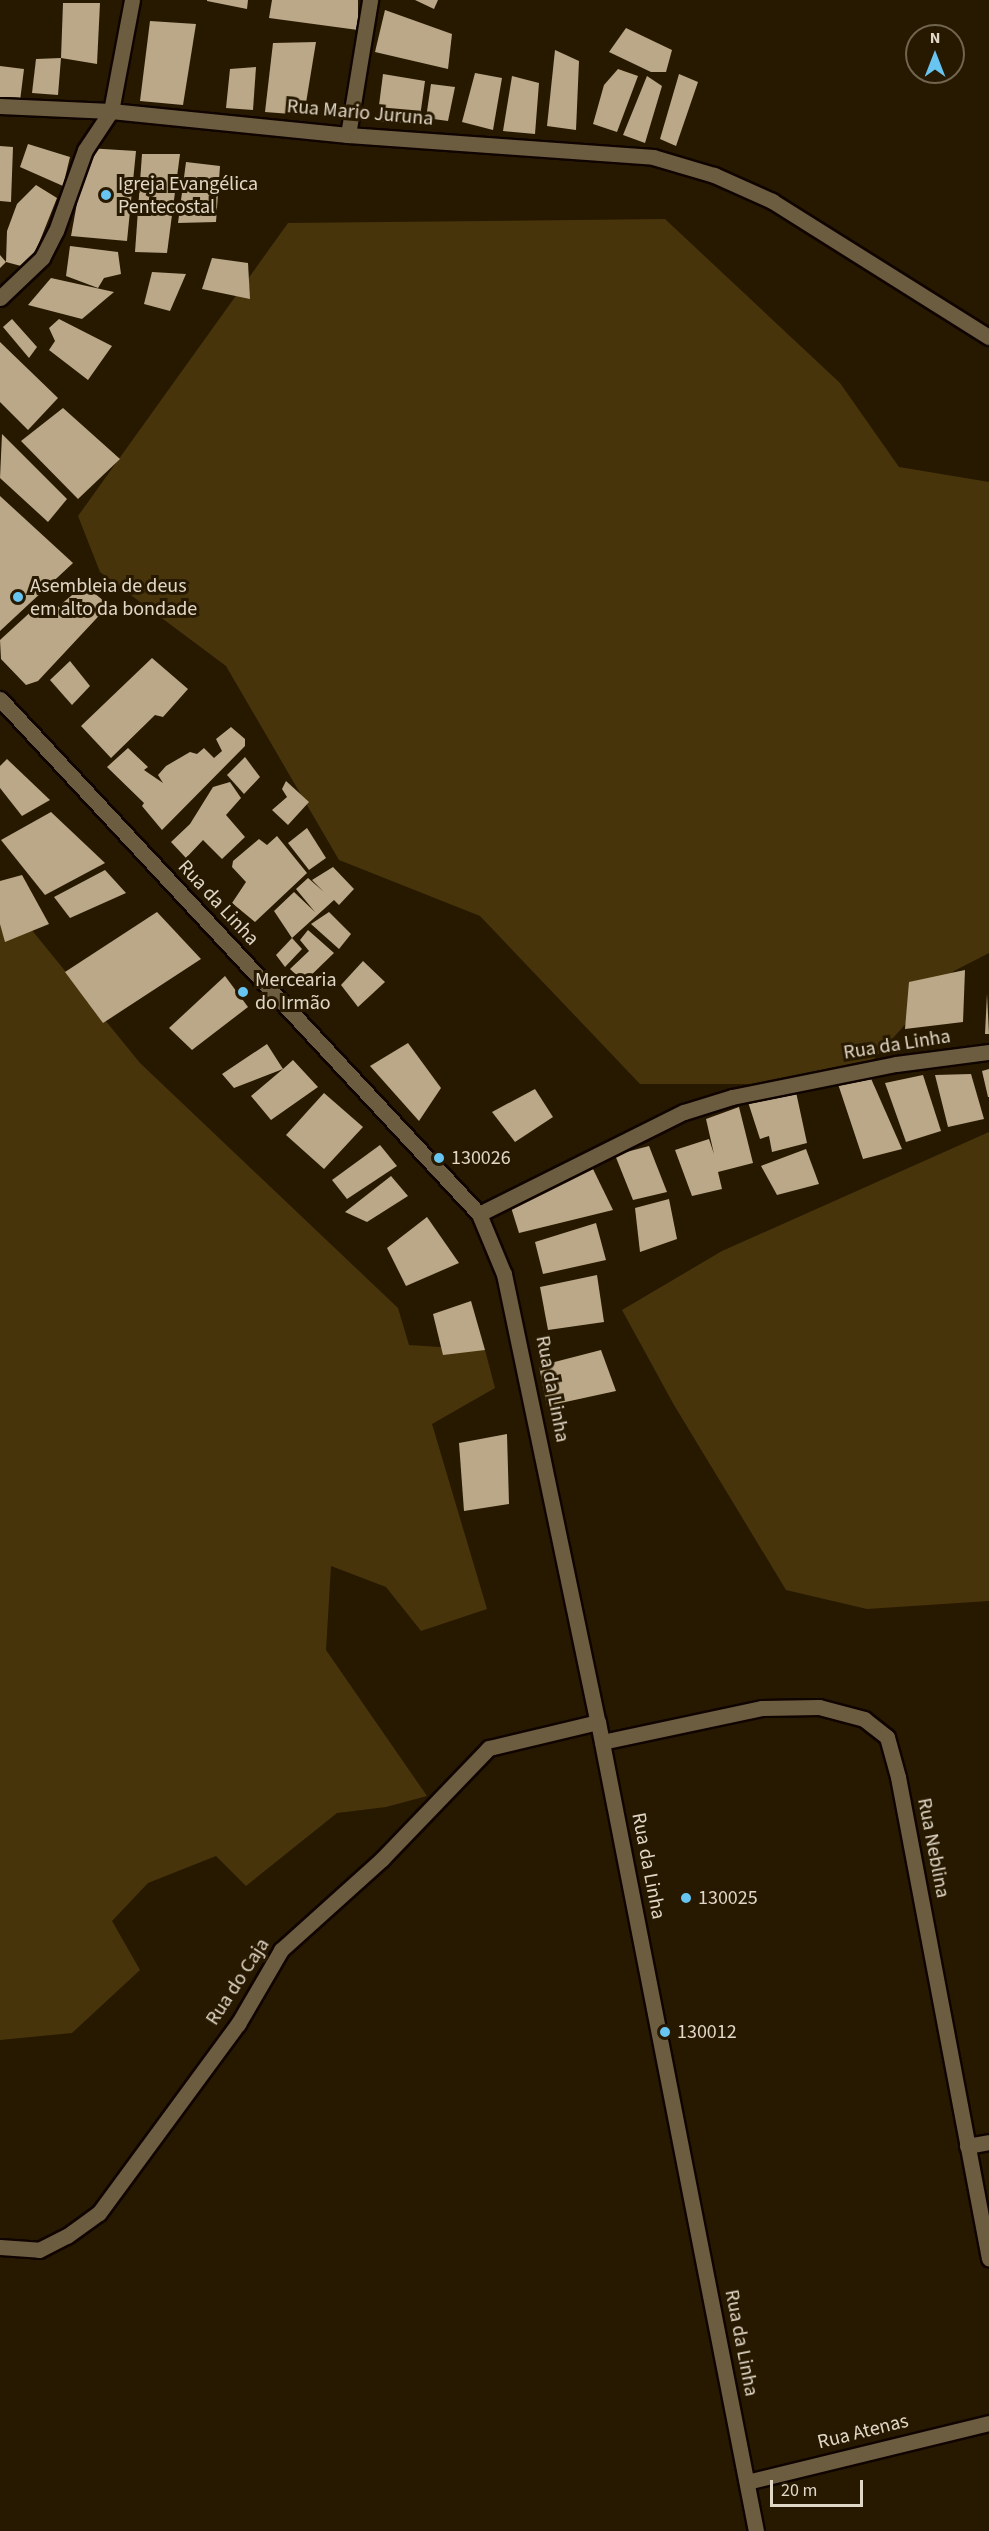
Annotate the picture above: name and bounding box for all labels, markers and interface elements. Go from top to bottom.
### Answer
north arrow [905,24,965,84]
text: N [930,27,940,49]
street label: Rua Mario Juruna [286,95,434,131]
place label: Igreja Evangélica Pentecostal [118,172,258,219]
marker: Igreja Evangélica Pentecostal [99,188,113,202]
place label: Asembleia de deus em alto da bondade [30,574,197,621]
marker: Asembleia de deus em alto da bondade [11,590,25,604]
street label: Rua da Linha [172,855,264,951]
place label: Mercearia do Irmão [255,969,337,1016]
marker: Mercearia do Irmão [236,985,250,999]
street label: Rua da Linha [842,1025,952,1065]
place label: 130026 [451,1146,511,1170]
marker: 130026 [432,1151,446,1165]
street label: Rua da Linha [530,1334,574,1444]
street label: Rua Neblina [912,1796,954,1900]
street label: Rua da Linha [626,1811,670,1921]
place label: 130025 [698,1886,758,1910]
marker: 130025 [679,1891,693,1905]
street label: Rua do Caja [201,1934,275,2030]
place label: 130012 [677,2020,737,2044]
marker: 130012 [658,2025,672,2039]
street label: Rua da Linha [719,2288,763,2398]
street label: Rua Atenas [815,2409,911,2455]
scale bar [773,2468,866,2506]
text: 20 m [781,2478,817,2503]

